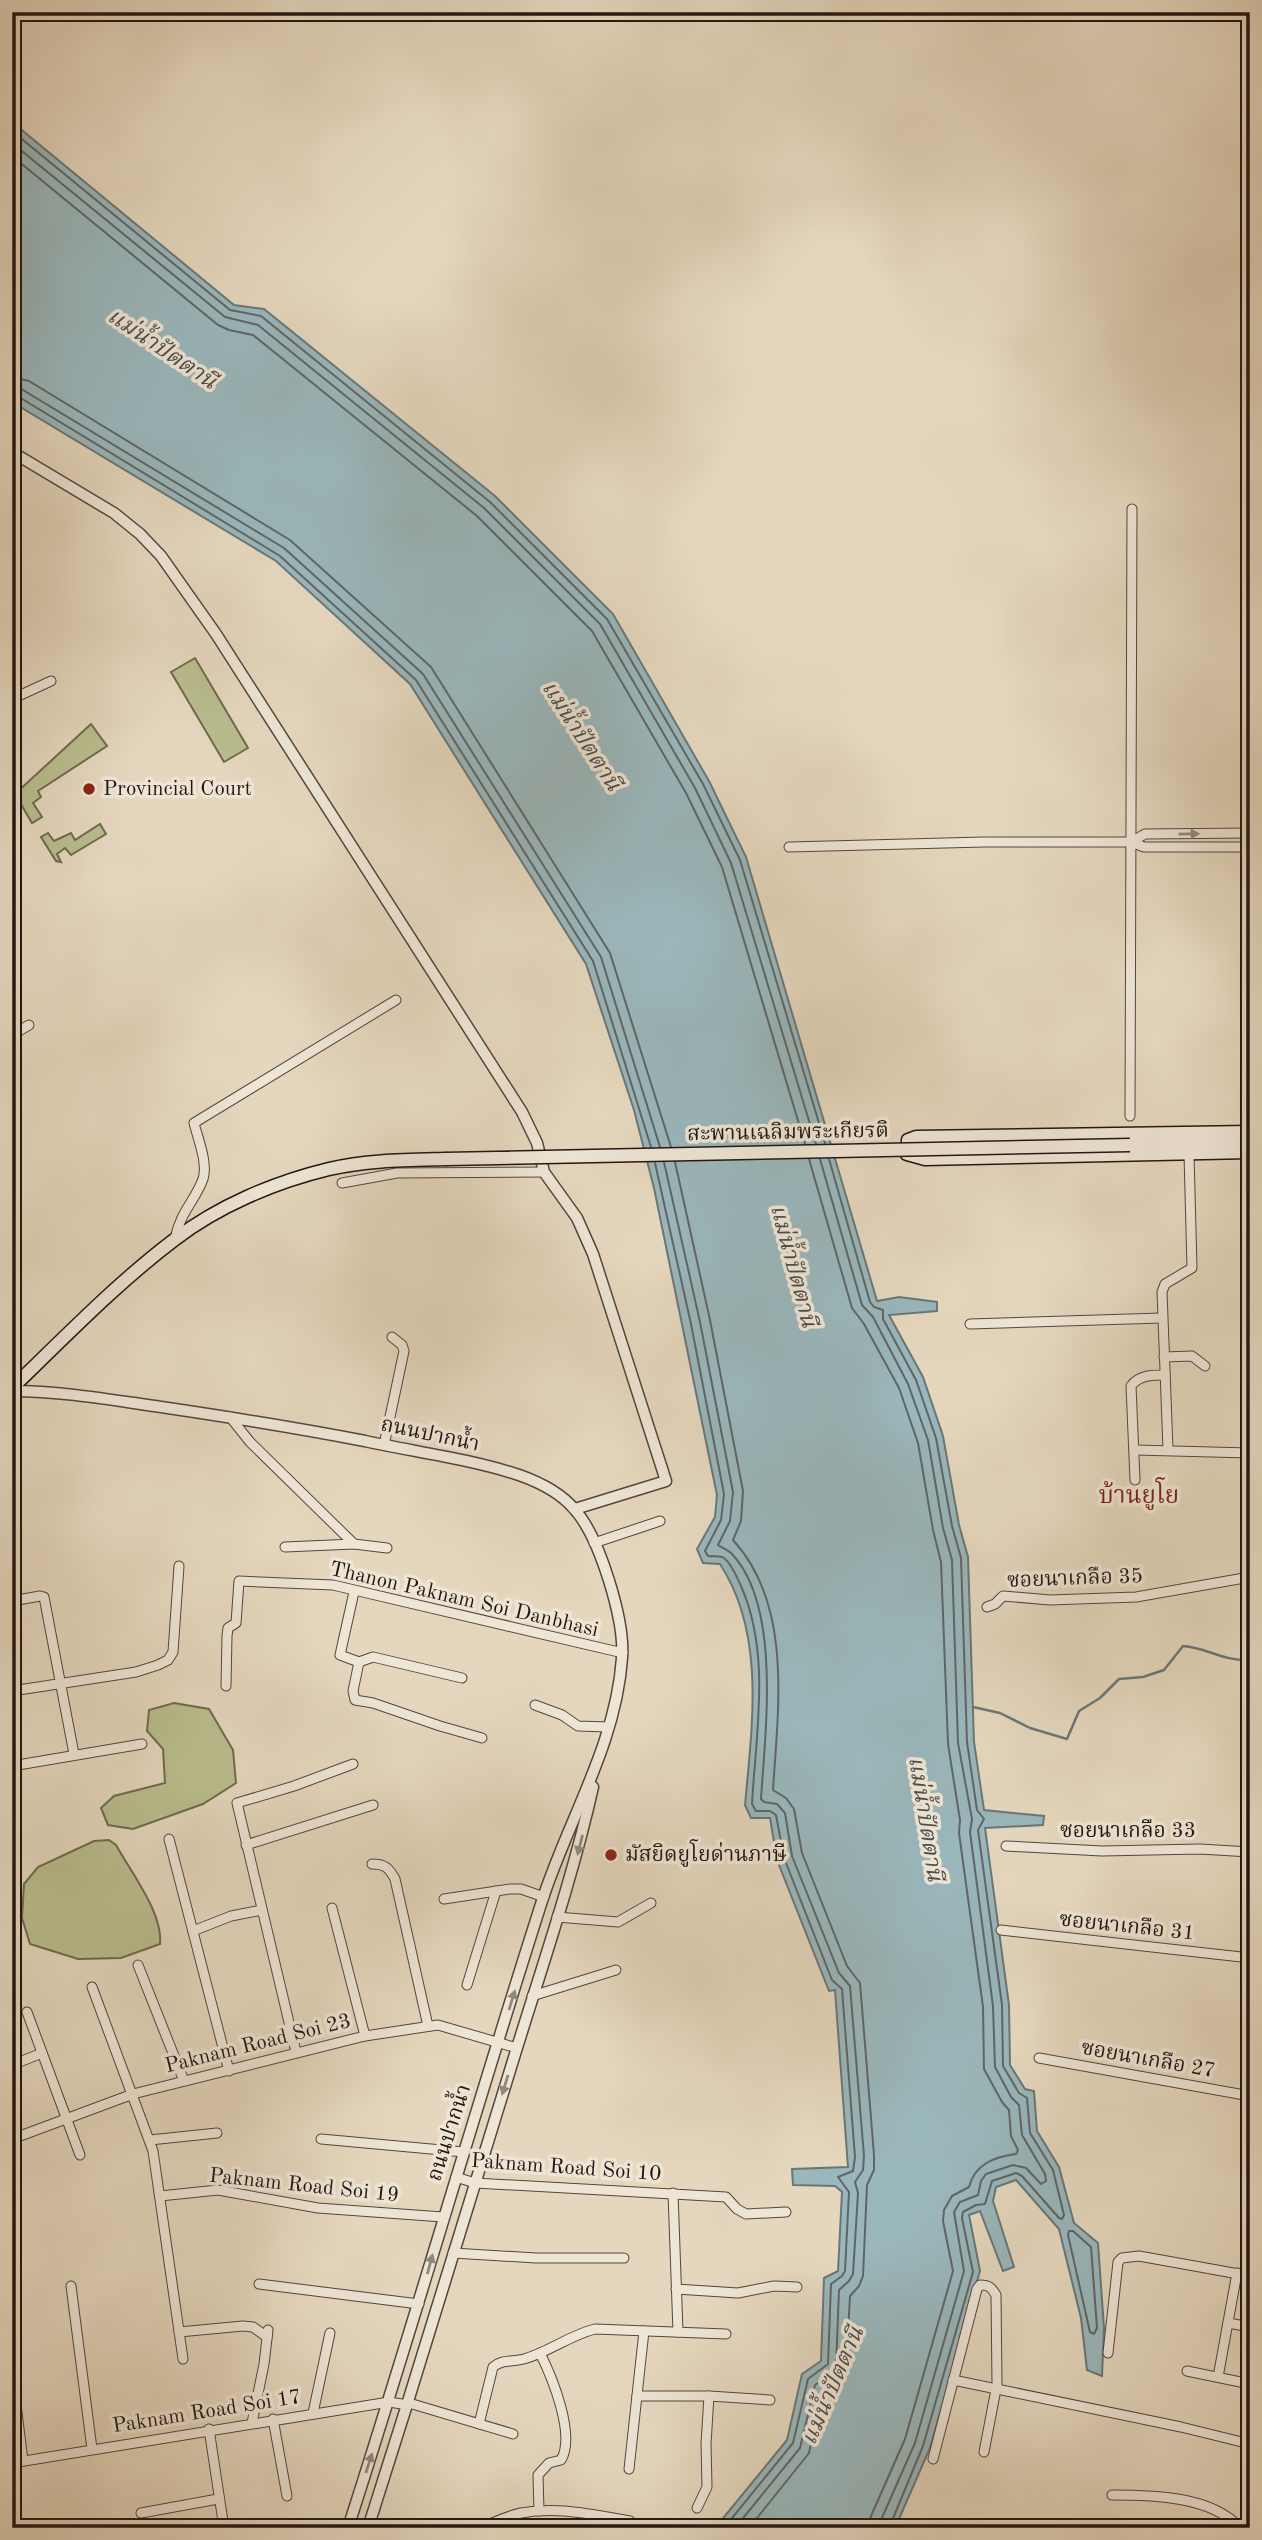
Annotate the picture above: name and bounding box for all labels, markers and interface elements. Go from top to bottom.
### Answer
water label: แม่น้ำปัตตานี [103,298,226,395]
water label: แม่น้ำปัตตานี [537,673,632,797]
place label: Provincial Court [103,779,252,800]
marker: Provincial Court [81,781,97,797]
one-way arrow [1179,828,1201,840]
street label: สะพานเฉลิมพระเกียรติ [687,1118,889,1145]
water label: แม่น้ำปัตตานี [766,1200,828,1331]
street label: ถนนปากน้ำ [379,1407,483,1456]
district label: บ้านยูโย [1099,1477,1179,1510]
street label: Thanon Paknam Soi Danbhasi [328,1559,600,1641]
street label: ซอยนาเกลือ 35 [1007,1563,1143,1592]
water label: แม่น้ำปัตตานี [904,1754,953,1885]
street label: ซอยนาเกลือ 33 [1060,1818,1196,1842]
one-way arrow [574,1834,585,1856]
place label: มัสยิดยูโยด่านภาษี [625,1839,787,1867]
marker: มัสยิดยูโยด่านภาษี [603,1847,619,1863]
street label: ซอยนาเกลือ 31 [1058,1906,1196,1945]
one-way arrow [508,1989,518,2010]
street label: Paknam Road Soi 23 [163,2011,353,2077]
street label: ซอยนาเกลือ 27 [1079,2035,1217,2082]
one-way arrow [500,2075,510,2096]
street label: ถนนปากน้ำ [418,2080,475,2184]
street label: Paknam Road Soi 10 [470,2151,662,2185]
street label: Paknam Road Soi 19 [208,2166,400,2206]
one-way arrow [426,2253,436,2274]
water label: แม่น้ำปัตตานี [791,2319,869,2449]
street label: Paknam Road Soi 17 [111,2387,303,2437]
one-way arrow [364,2452,375,2473]

